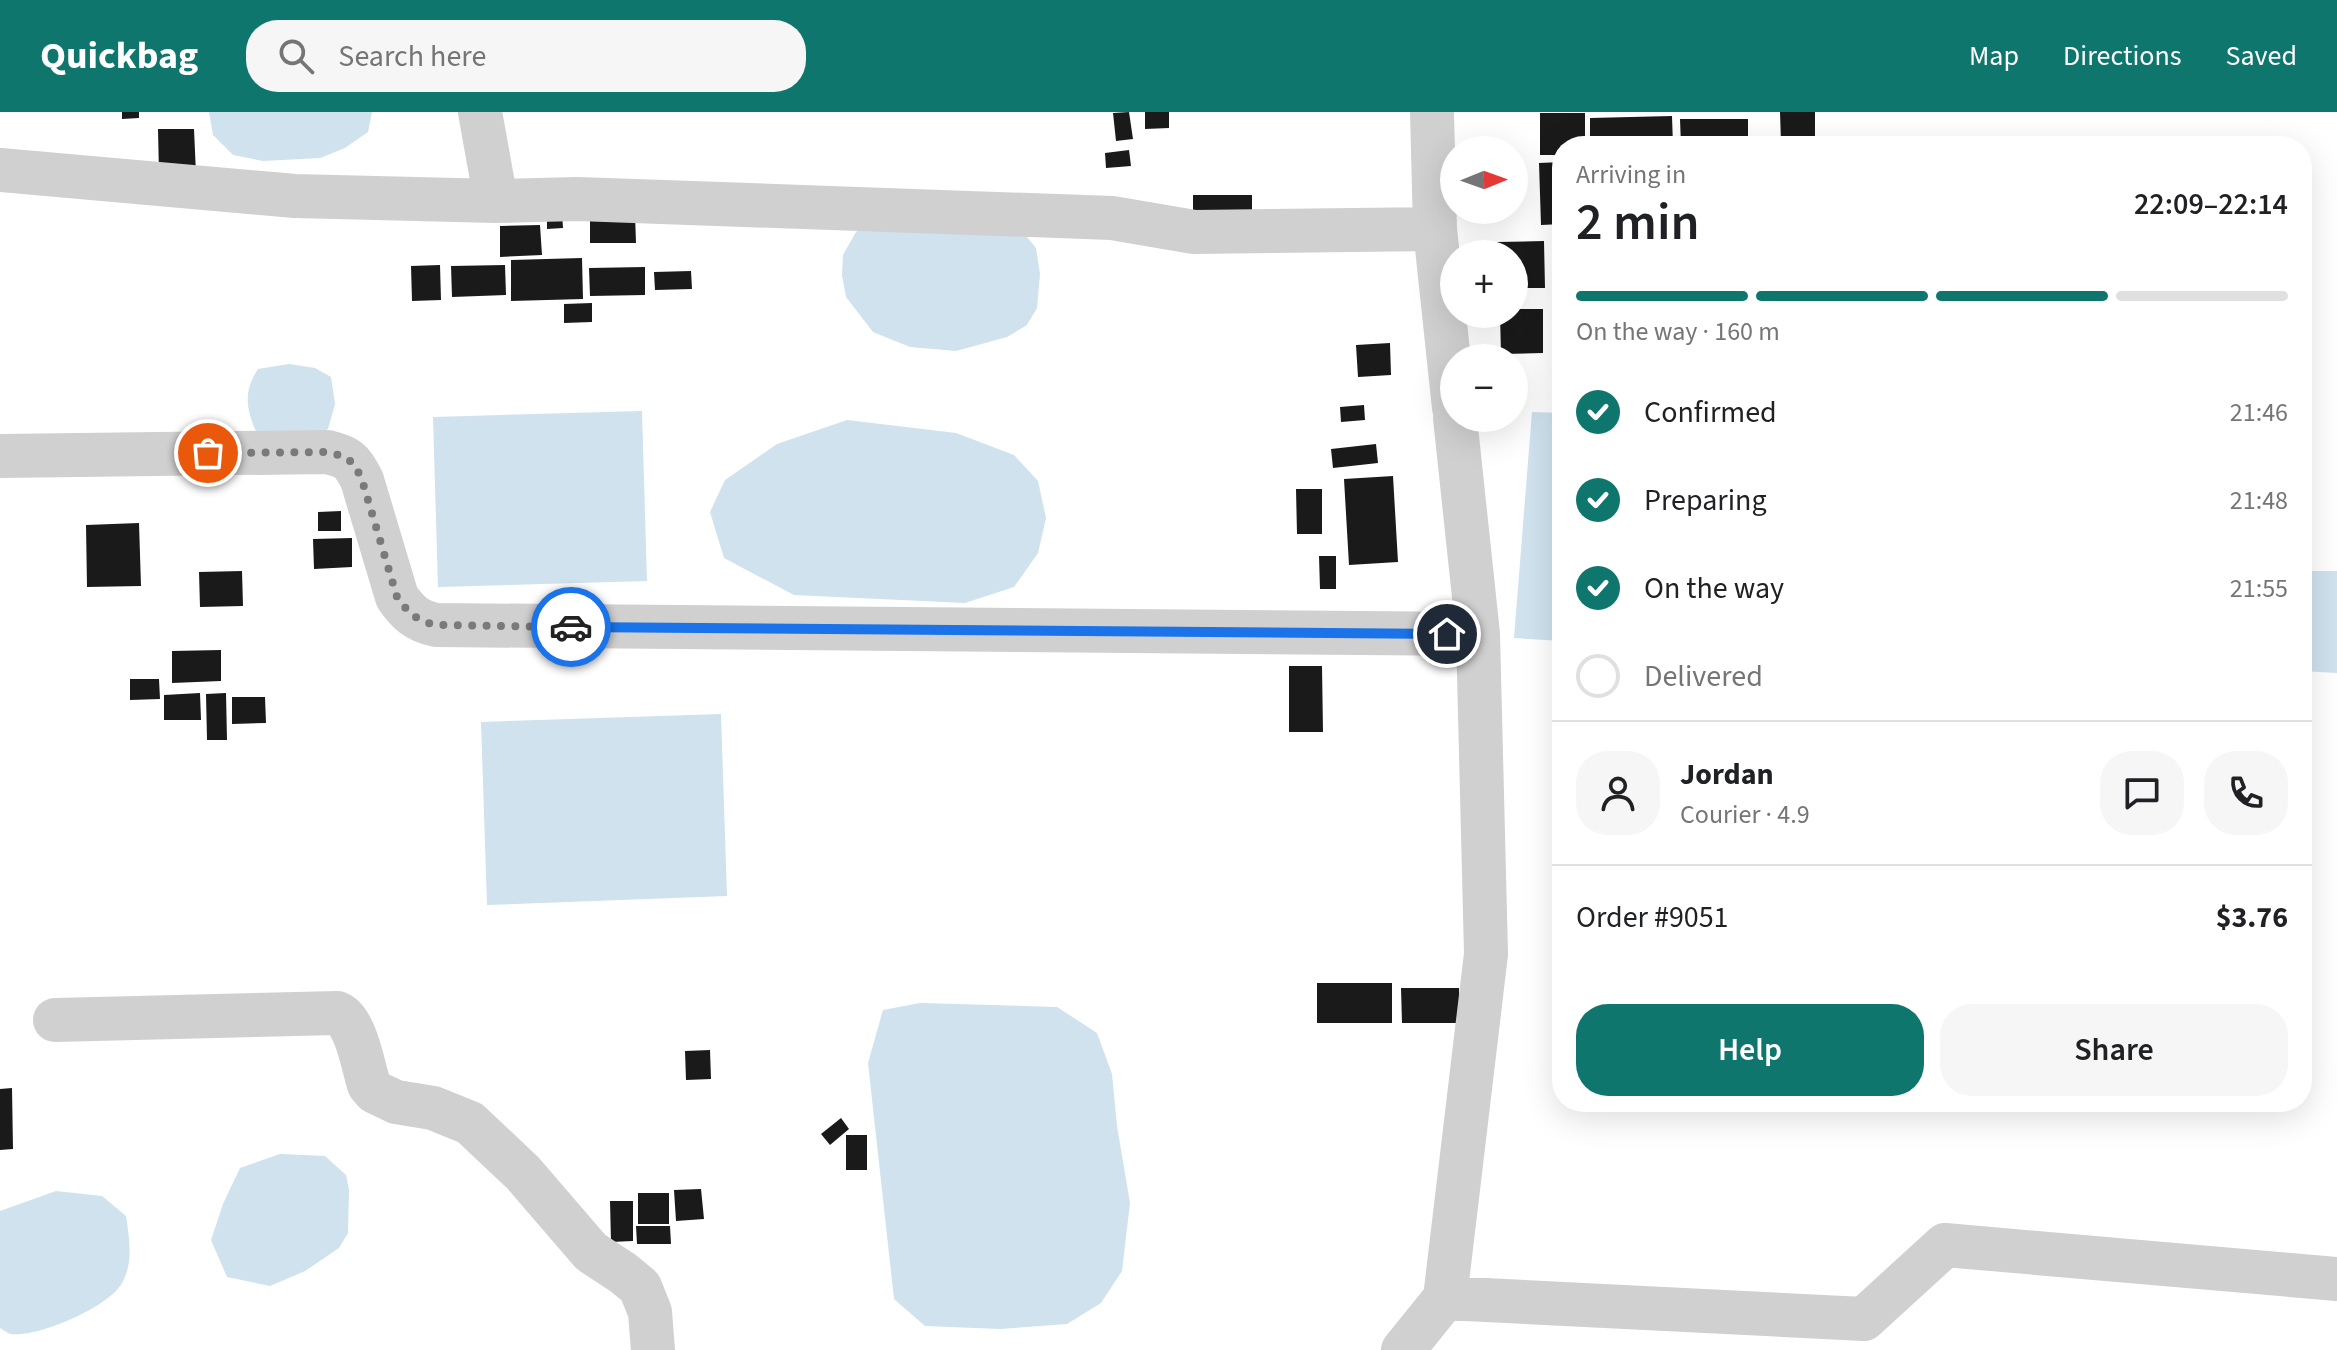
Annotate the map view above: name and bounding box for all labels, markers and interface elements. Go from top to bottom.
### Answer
search box [246,20,806,92]
text: Quickbag [40,29,198,83]
icon: search [274,34,318,78]
text: Search here [338,35,486,78]
text: Map [1969,36,2019,76]
text: Directions [2063,36,2182,76]
text: Saved [2226,36,2297,76]
north arrow [1440,136,1528,224]
map controls [1440,136,1528,432]
text: Arriving in [1576,156,1686,193]
text: 22:09–22:14 [2134,183,2288,226]
text: 2 min [1576,186,1700,260]
button: + [1440,240,1528,328]
text: On the way · 160 m [1576,313,1780,350]
button: − [1440,344,1528,432]
icon: check [1576,390,1620,434]
text: Confirmed [1644,391,1777,434]
text: 21:46 [2230,394,2288,431]
pin [174,419,242,487]
icon: bag [186,431,230,475]
icon: check [1576,478,1620,522]
text: Preparing [1644,479,1767,522]
text: 21:48 [2230,482,2288,519]
icon: check [1576,566,1620,610]
text: On the way [1644,567,1784,610]
text: 21:55 [2230,570,2288,607]
courier [531,587,611,667]
pin [1413,600,1481,668]
icon: car [549,605,593,649]
icon: home [1425,612,1469,656]
text: Delivered [1644,655,1763,698]
button: person [1576,751,1660,835]
button: chat [2100,751,2184,835]
button: phone [2204,751,2288,835]
text: Jordan [1680,753,1774,796]
text: Courier · 4.9 [1680,796,1810,833]
text: Order #9051 [1576,896,1729,939]
text: $3.76 [2216,896,2288,939]
button: Help [1576,1004,1924,1096]
button: Share [1940,1004,2288,1096]

